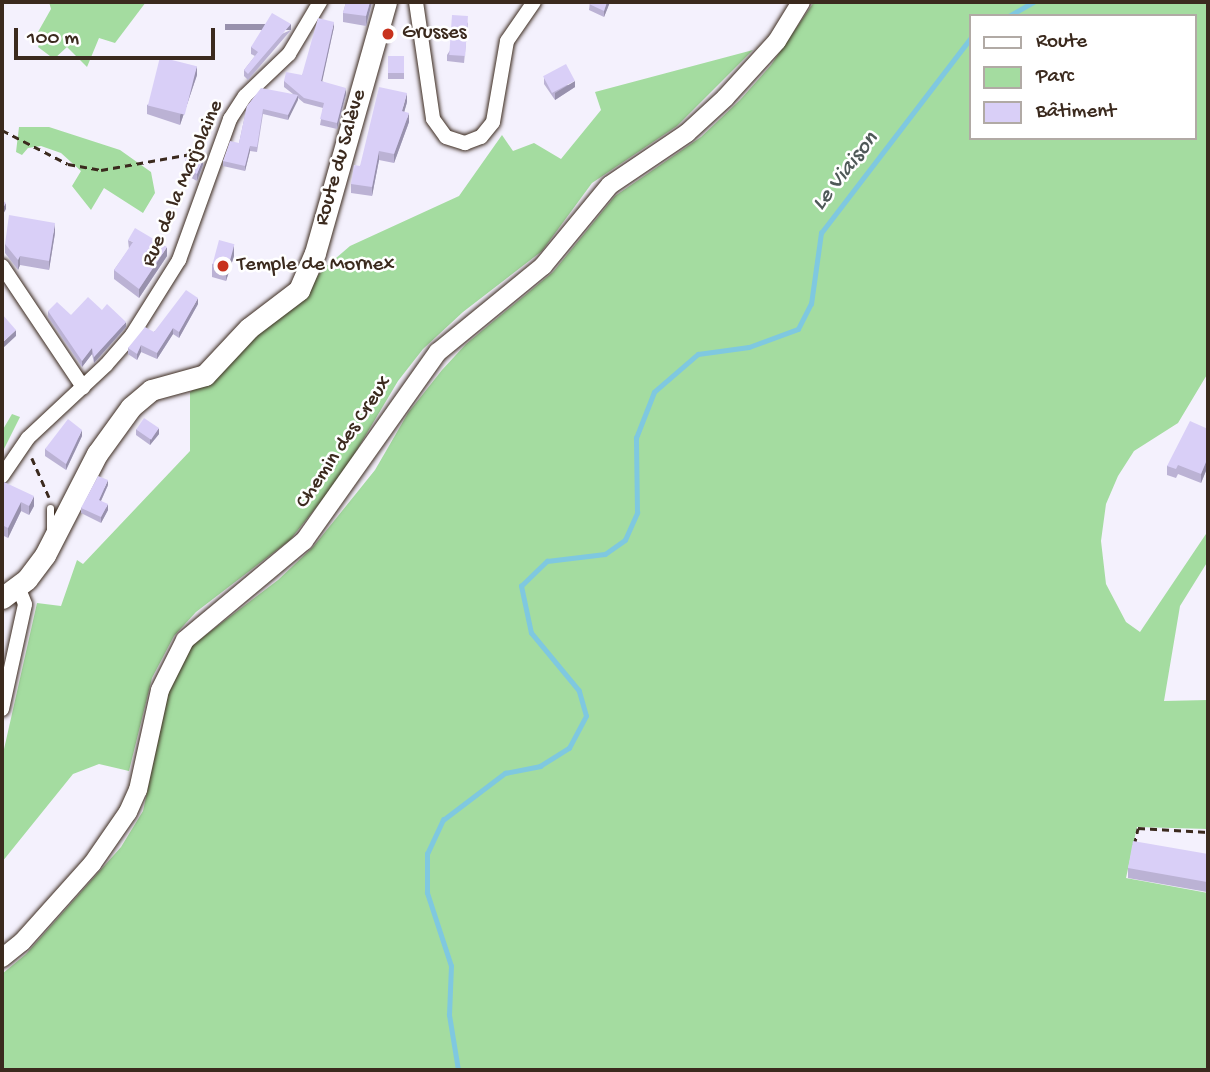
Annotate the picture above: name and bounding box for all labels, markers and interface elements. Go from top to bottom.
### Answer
scale bar [18,14,219,58]
legend [968,14,1196,140]
place label: Grusses [402,21,467,47]
marker: Grusses [380,26,396,42]
text: 100 m [27,27,79,52]
text: Route [1036,30,1087,55]
text: Parc [1036,65,1074,90]
street label: Route du Salève [311,87,373,229]
street label: Rue de la Marjolaine [138,97,230,271]
text: Bâtiment [1036,100,1116,125]
water label: Le Viaison [807,127,885,217]
place label: Temple de Mornex [237,253,394,279]
marker: Temple de Mornex [215,258,231,274]
street label: Chemin des Creux [291,372,399,514]

